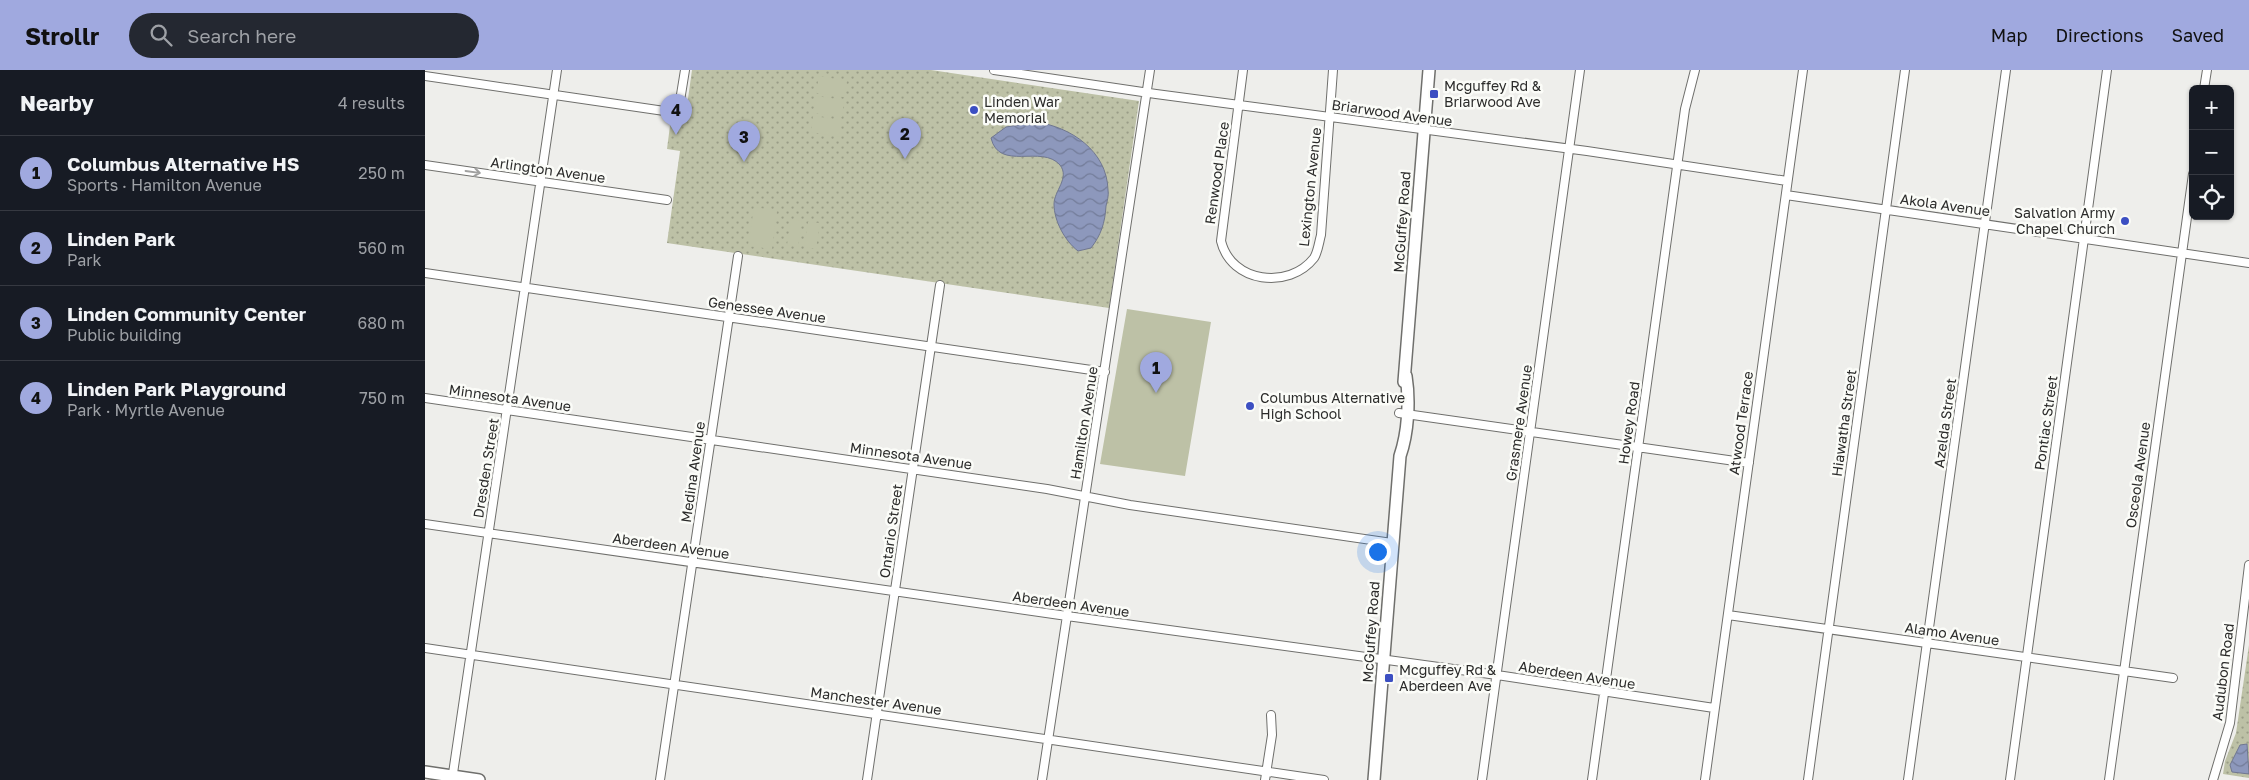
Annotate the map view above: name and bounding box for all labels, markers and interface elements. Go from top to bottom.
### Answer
search box [129,13,479,58]
text: Strollr [25,21,99,50]
icon: search [147,21,175,49]
text: Search here [187,24,296,47]
text: Map [1991,24,2027,46]
text: Directions [2055,24,2143,46]
text: Saved [2171,24,2224,46]
place label: Mcguffey Rd & Briarwood Ave [1444,77,1542,110]
map controls [2189,85,2234,220]
button: + [2189,85,2234,130]
marker: Mcguffey Rd & Briarwood Ave [1428,88,1440,100]
text: Nearby [20,90,94,116]
text: 4 results [338,93,405,113]
place label: Linden War Memorial [984,93,1060,126]
pin: 4 [660,94,692,135]
street label: Briarwood Avenue [1331,96,1454,129]
marker: Linden War Memorial [968,104,980,116]
pin: 2 [889,118,921,159]
pin: 3 [728,121,760,162]
street label: Renwood Place [1201,121,1232,225]
street label: Lexington Avenue [1295,126,1324,247]
button: − [2189,130,2234,175]
text: Columbus Alternative HS [67,152,300,175]
street label: Arlington Avenue [490,153,607,186]
text: 1 [32,163,40,183]
text: 250 m [358,163,405,183]
one-way arrow [465,167,481,177]
street label: McGuffey Road [1389,171,1414,273]
text: Sports · Hamilton Avenue [67,175,262,195]
button: locate [2189,175,2234,220]
street label: Akola Avenue [1899,190,1991,219]
place label: Salvation Army Chapel Church [2014,204,2115,237]
marker: Salvation Army Chapel Church [2119,215,2131,227]
text: Linden Park [67,227,176,250]
text: 2 [31,238,41,258]
text: 560 m [358,238,405,258]
text: Park [67,250,102,270]
street label: Genessee Avenue [707,293,827,326]
text: Linden Community Center [67,302,306,325]
text: 3 [31,313,41,333]
text: 680 m [357,313,405,333]
text: Public building [67,325,182,345]
pin: 1 [1140,352,1172,393]
street label: Grasmere Avenue [1502,364,1535,482]
street label: Hamilton Avenue [1066,365,1101,481]
street label: Hiawatha Street [1828,368,1859,478]
street label: Atwood Terrace [1725,370,1756,476]
street label: Pontiac Street [2030,374,2061,472]
text: Linden Park Playground [67,377,286,400]
street label: Azelda Street [1930,377,1959,469]
street label: Howey Road [1614,380,1643,466]
street label: Minnesota Avenue [448,381,572,415]
text: 4 [31,388,41,408]
text: 750 m [359,388,405,408]
place label: Columbus Alternative High School [1260,389,1405,422]
text: Park · Myrtle Avenue [67,400,225,420]
marker: Columbus Alternative High School [1244,400,1256,412]
street label: Dresden Street [469,417,502,519]
street label: Medina Avenue [677,420,708,524]
street label: Osceola Avenue [2122,421,2153,529]
street label: Minnesota Avenue [849,439,973,473]
street label: Ontario Street [875,483,906,579]
street label: Aberdeen Avenue [612,529,731,562]
your location [1365,539,1391,565]
street label: McGuffey Road [1358,581,1383,683]
street label: Aberdeen Avenue [1012,587,1131,620]
street label: Alamo Avenue [1904,618,2000,649]
street label: Audubon Road [2208,622,2237,722]
street label: Aberdeen Avenue [1518,657,1637,692]
place label: Mcguffey Rd & Aberdeen Ave [1399,661,1497,694]
marker: Mcguffey Rd & Aberdeen Ave [1383,672,1395,684]
street label: Manchester Avenue [809,683,943,718]

